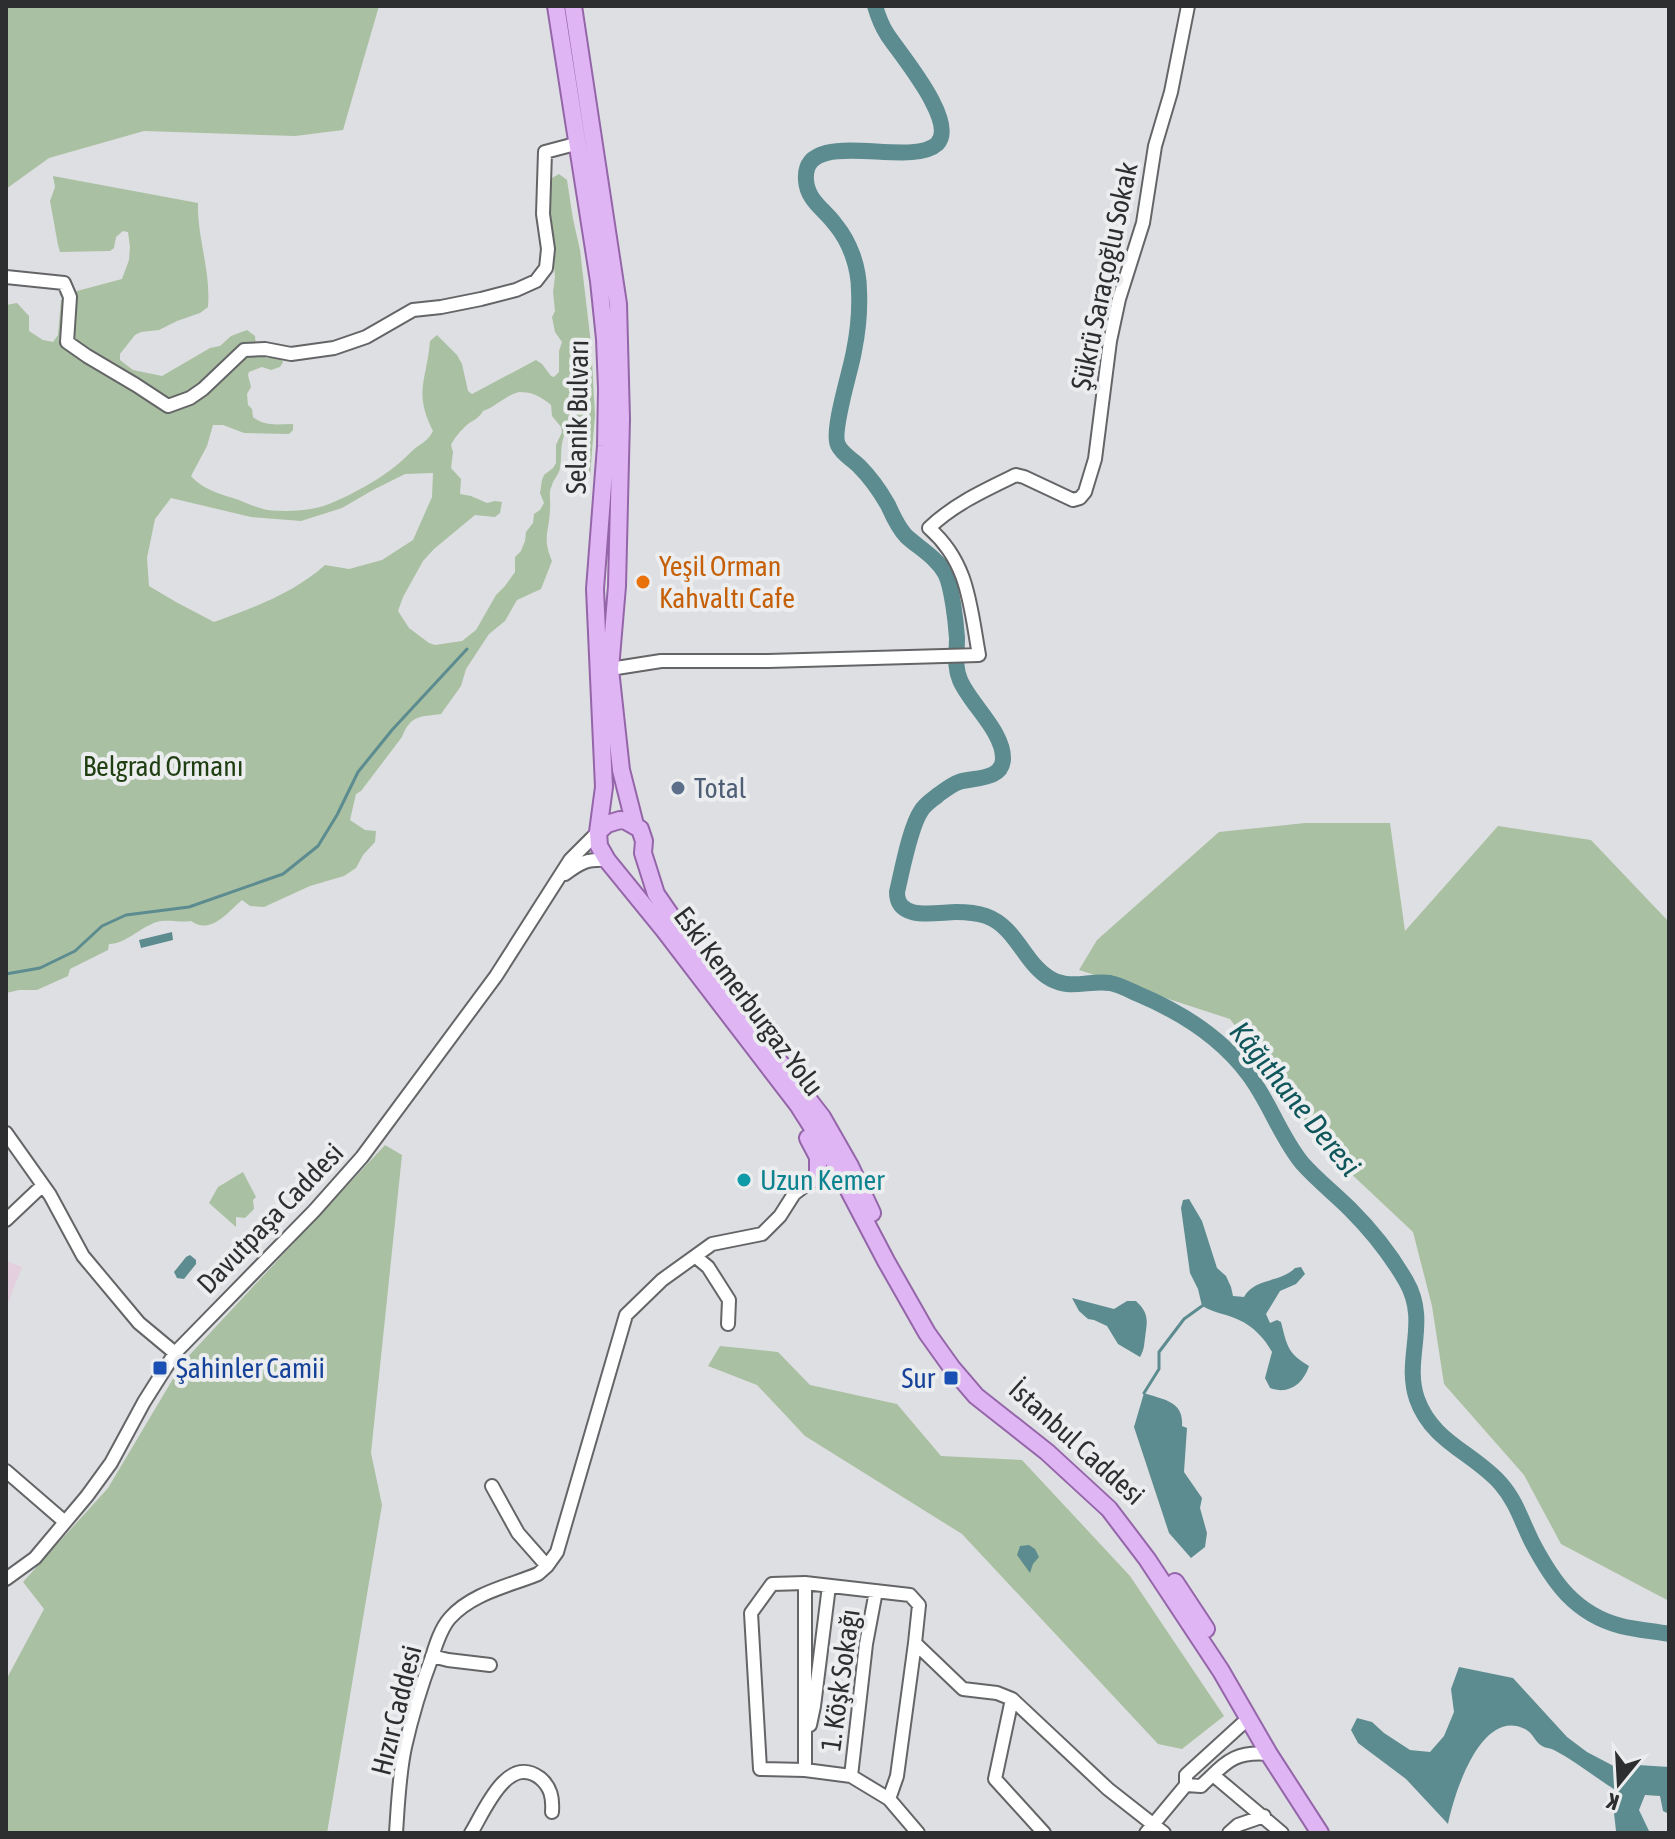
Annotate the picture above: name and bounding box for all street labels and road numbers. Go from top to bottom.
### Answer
street label: Şükrü Saraçoğlu Sokak [1064,159,1144,393]
street label: Selanik Bulvarı [560,340,594,494]
street label: Eski Kemerburgaz Yolu [668,900,830,1102]
street label: Davutpaşa Caddesi [190,1136,350,1300]
street label: İstanbul Caddesi [1003,1373,1151,1511]
street label: 1. Köşk Sokağı [814,1607,866,1753]
street label: Hızır Caddesi [364,1642,428,1778]

